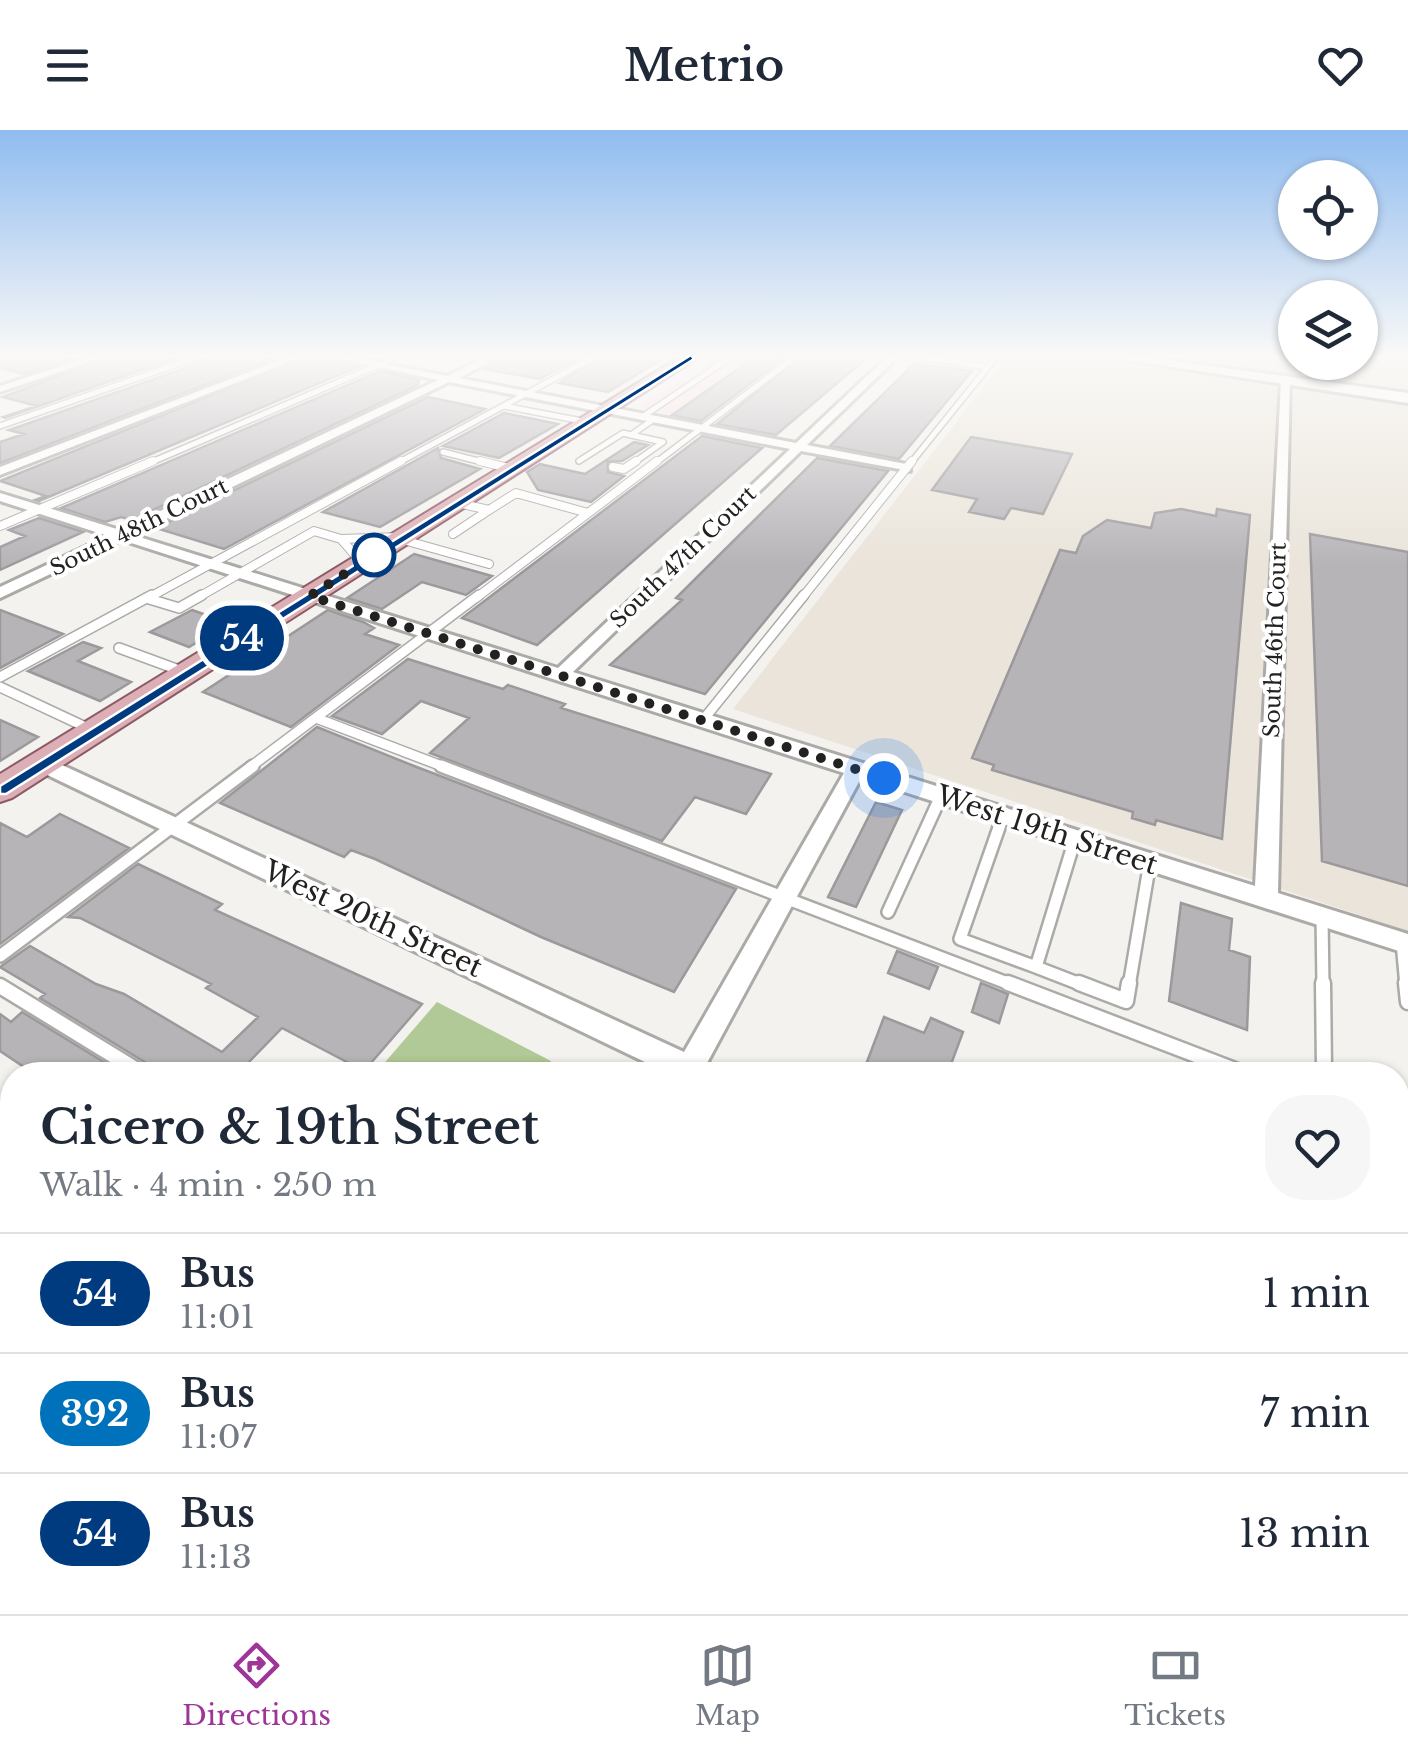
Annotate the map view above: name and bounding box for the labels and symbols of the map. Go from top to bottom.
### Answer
street label: South 48th Court [46,472,233,582]
street label: South 47th Court [604,480,762,634]
unlabelled marker [353,534,395,576]
street label: South 46th Court [1258,541,1292,738]
line badge: 54 [197,606,287,670]
your location [859,753,909,803]
street label: West 19th Street [931,777,1163,882]
street label: West 20th Street [257,853,488,985]

